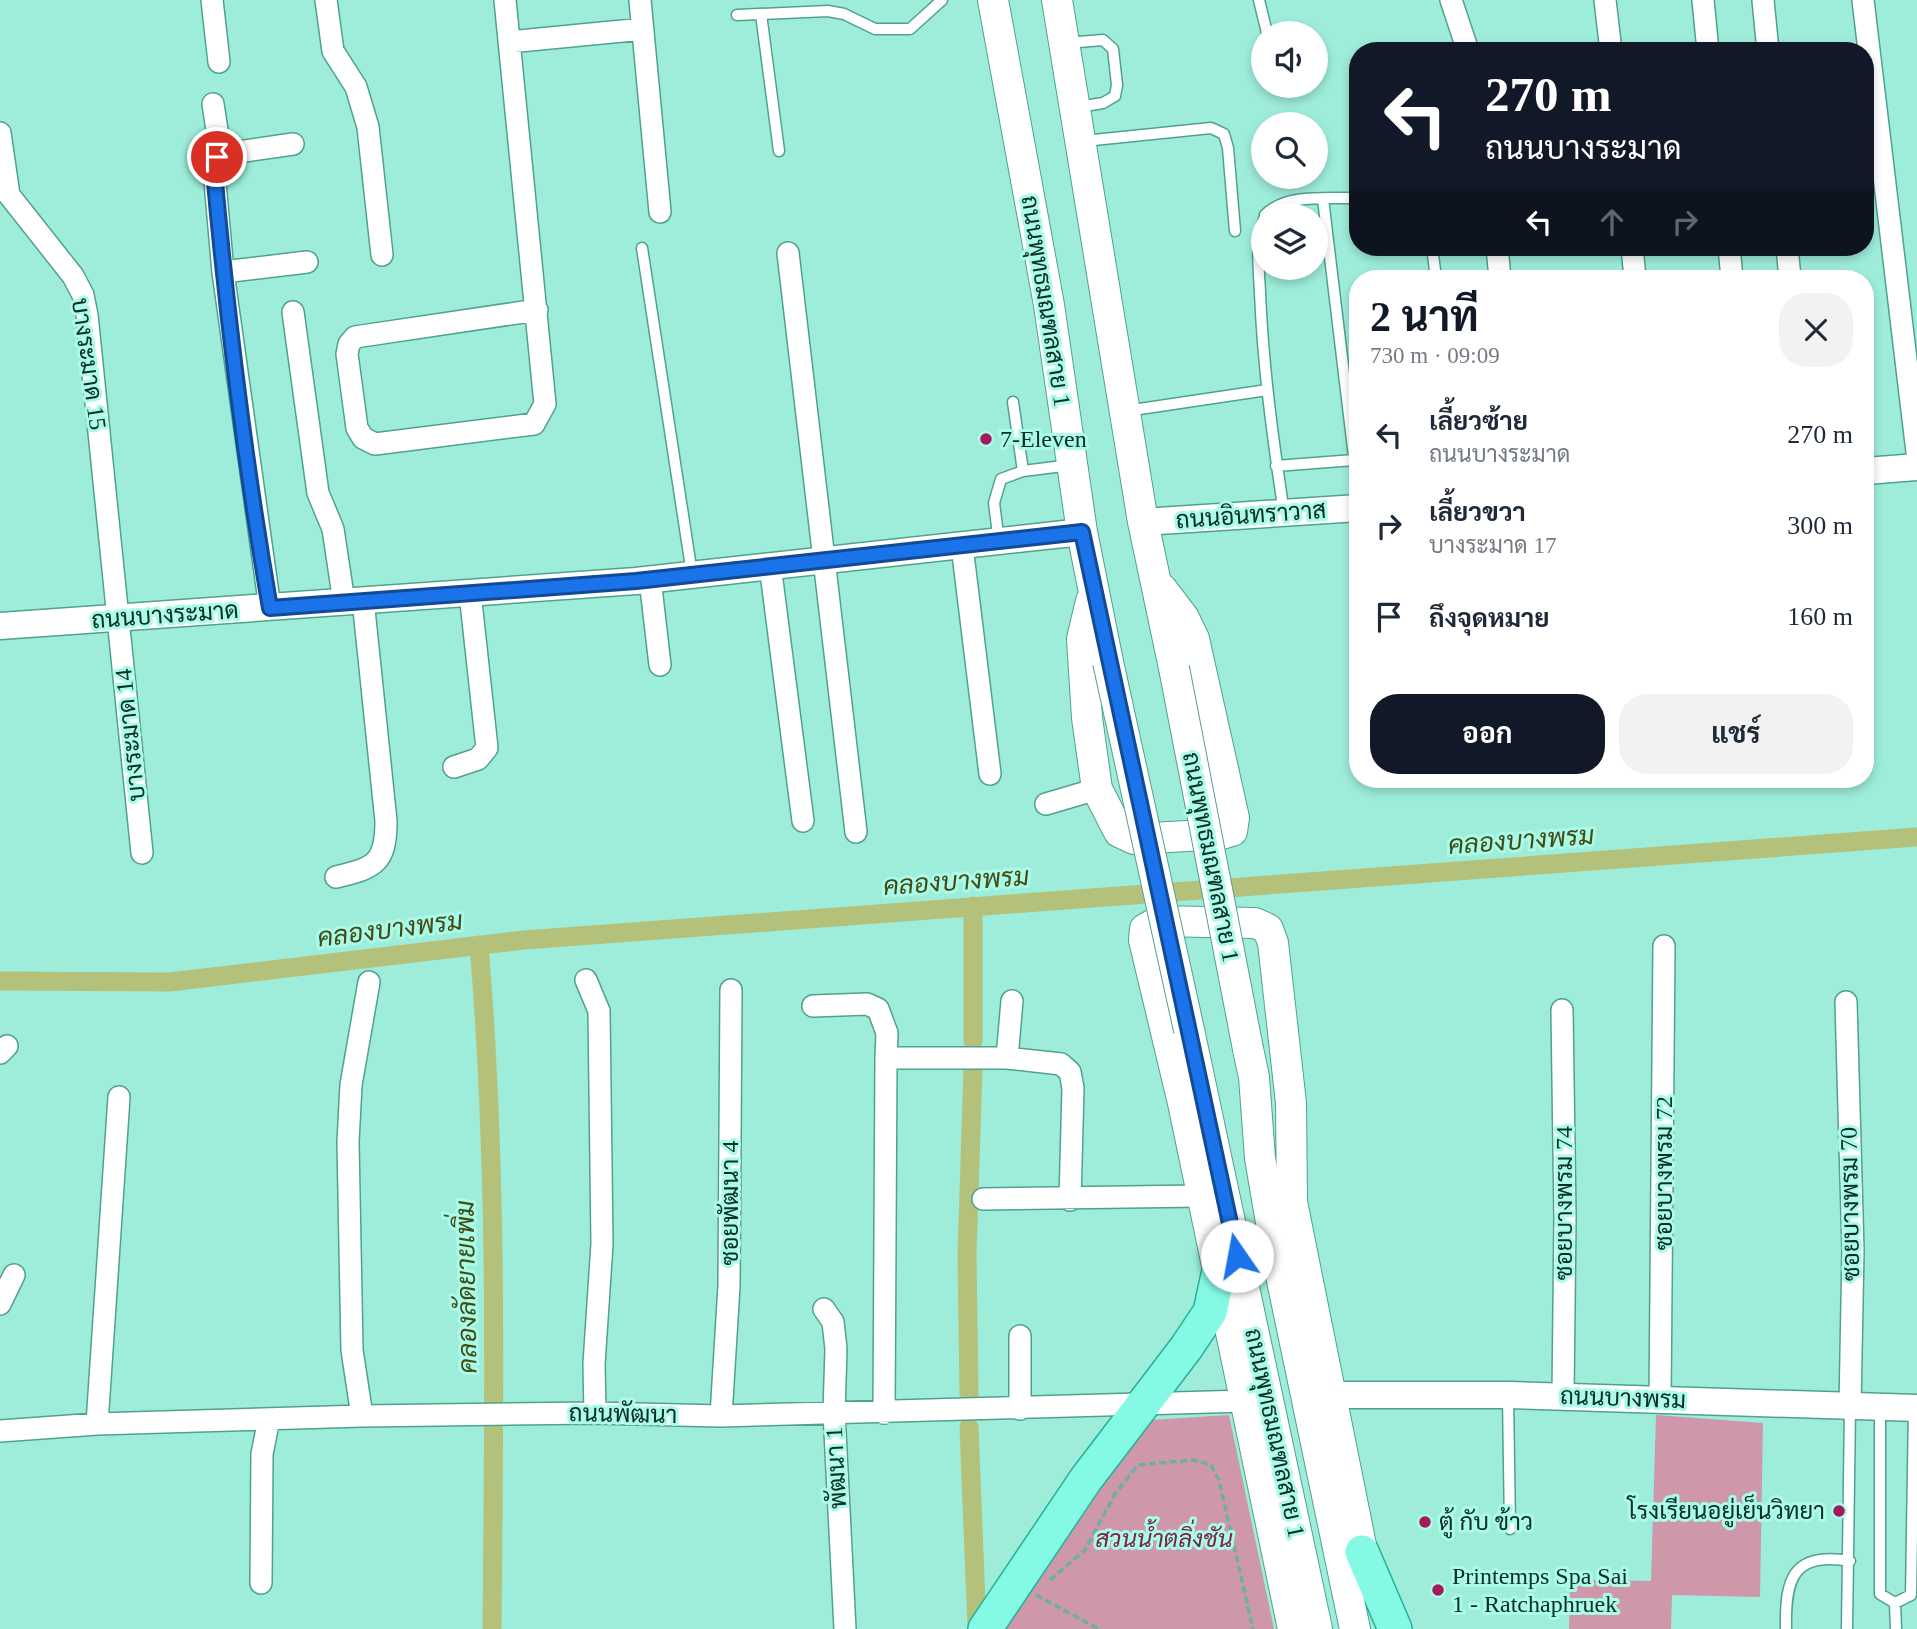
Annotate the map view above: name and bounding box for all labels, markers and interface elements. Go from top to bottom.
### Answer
map controls [1251,21,1328,280]
button: sound [1251,21,1328,98]
text: 270 m [1485,67,1612,122]
icon: left [1370,70,1461,161]
button: search [1251,112,1328,189]
pin [187,127,247,187]
text: ถนนบางระมาด [1485,130,1682,166]
icon: arrive [198,138,236,176]
street label: ถนนพุทธมณฑลสาย 1 [1014,194,1076,409]
button: layers [1251,203,1328,280]
icon: left [1520,203,1558,241]
icon: ahead [1593,203,1631,241]
icon: right [1666,203,1704,241]
button: close [1779,293,1853,367]
text: 2 นาที [1370,294,1479,340]
street label: บางระมาด 15 [67,296,111,432]
text: 730 m · 09:09 [1370,343,1500,368]
text: เลี้ยวซ้าย [1429,407,1528,436]
icon: left [1370,416,1408,454]
text: 270 m [1787,420,1853,449]
place label: 7-Eleven [1000,426,1087,452]
marker: 7-Eleven [978,431,994,447]
text: ถนนบางระมาด [1429,442,1570,467]
street label: ถนนอินทราวาส [1175,496,1327,533]
text: เลี้ยวขวา [1429,498,1526,527]
icon: right [1370,507,1408,545]
text: 300 m [1787,511,1853,540]
text: บางระมาด 17 [1429,533,1557,558]
street label: ถนนบางระมาด [90,597,240,633]
icon: arrive [1370,598,1408,636]
text: 160 m [1787,602,1853,631]
text: ถึงจุดหมาย [1429,604,1550,633]
street label: บางระมาด 14 [110,667,150,803]
button: ออก [1370,694,1605,774]
button: แชร์ [1619,694,1853,774]
street label: ถนนพุทธมณฑลสาย 1 [1175,750,1244,965]
water label: คลองบางพรม [1447,821,1595,860]
water label: คลองบางพรม [882,862,1030,901]
water label: คลองบางพรม [316,906,464,953]
street label: ซอยบางพรม 72 [1651,1096,1677,1250]
street label: ซอยบางพรม 74 [1551,1126,1577,1280]
street label: ซอยบางพรม 70 [1836,1127,1864,1281]
street label: ซอยพัฒนา 4 [716,1141,743,1265]
water label: คลองลัดยายเพิ่ม [444,1200,483,1374]
position arrow [1200,1219,1274,1293]
street label: ถนนพุทธมณฑลสาย 1 [1237,1326,1310,1541]
street label: ถนนบางพรม [1559,1383,1687,1413]
street label: ถนนพัฒนา [568,1399,678,1428]
street label: พัฒนา 1 [820,1426,851,1510]
place label: โรงเรียนอยู่เย็นวิทยา [1626,1494,1825,1528]
marker: โรงเรียนอยู่เย็นวิทยา [1831,1503,1847,1519]
place label: ตู้ กับ ข้าว [1439,1507,1533,1539]
marker: ตู้ กับ ข้าว [1417,1514,1433,1530]
park label: สวนน้ำตลิ่งชัน [1095,1519,1233,1552]
place label: Printemps Spa Sai 1 - Ratchaphruek [1452,1563,1628,1617]
marker: Printemps Spa Sai 1 - Ratchaphruek [1430,1582,1446,1598]

